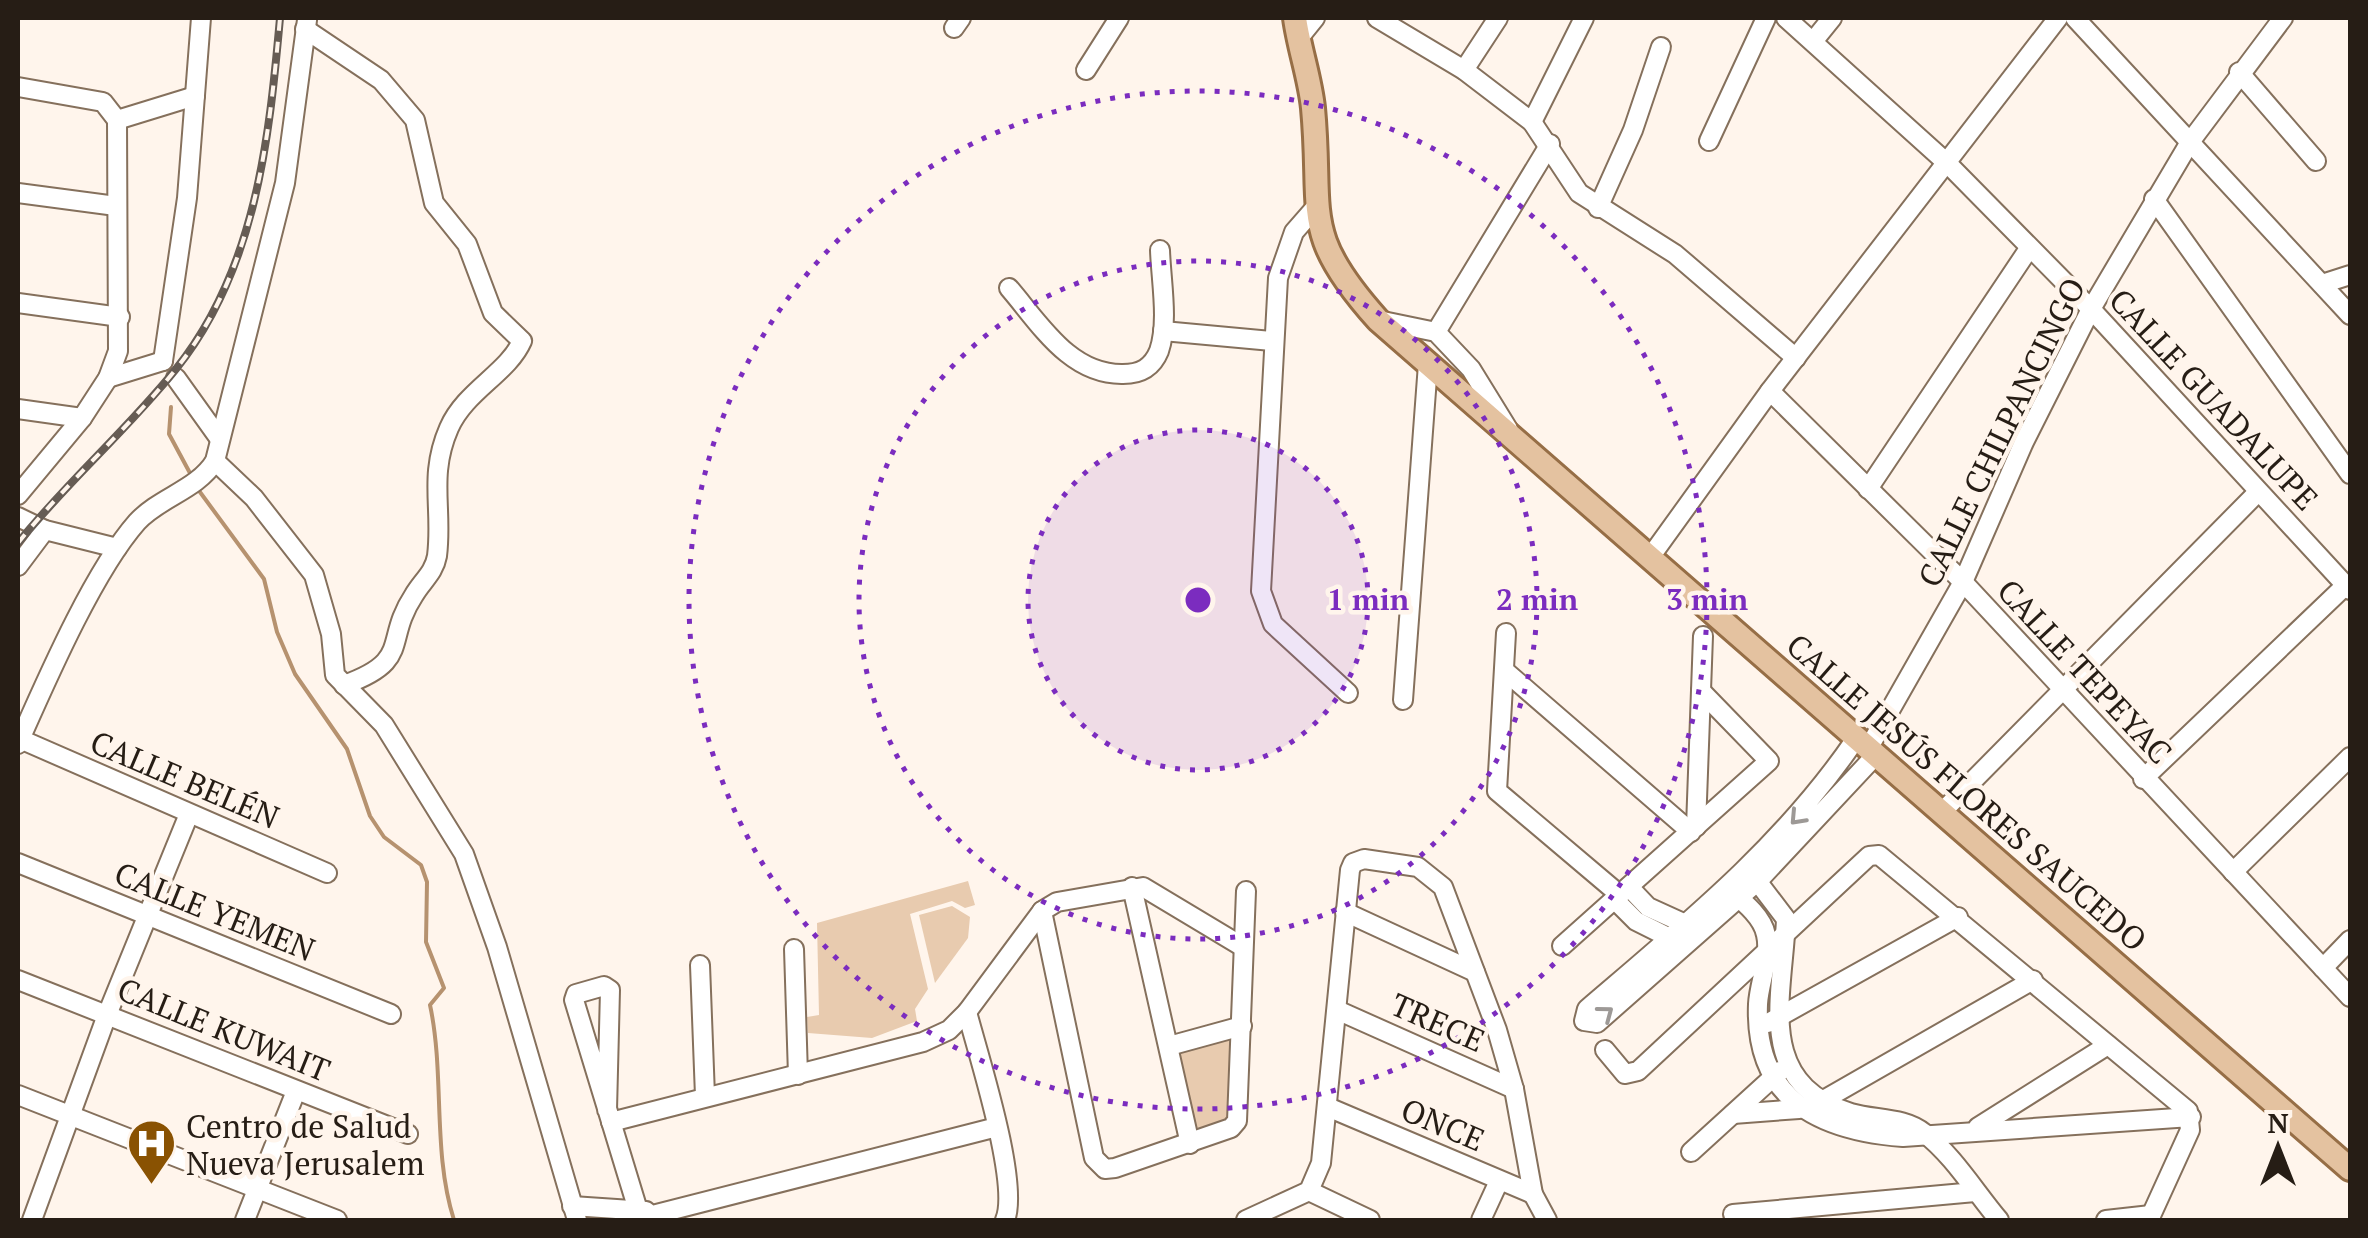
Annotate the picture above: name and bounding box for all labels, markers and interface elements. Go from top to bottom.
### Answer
street label: CALLE CHILPANCINGO [1908,270,2094,594]
street label: CALLE GUADALUPE [2100,279,2328,519]
street label: CALLE TEPEYAC [1989,570,2181,772]
text: 1 min [1327,579,1409,619]
text: 2 min [1496,579,1578,619]
text: 3 min [1666,579,1748,619]
centre of rings [1180,582,1216,618]
street label: CALLE JESÚS FLORES SAUCEDO [1778,624,2156,960]
street label: CALLE BELÉN [84,720,286,838]
one-way arrow [1791,806,1809,824]
street label: CALLE YEMEN [109,852,321,970]
street label: CALLE KUWAIT [112,967,336,1091]
street label: TRECE [1385,983,1491,1061]
one-way arrow [1594,1008,1612,1025]
street label: ONCE [1395,1088,1491,1160]
north arrow [2228,1098,2328,1198]
text: N [2267,1104,2289,1141]
place label: Centro de Salud Nueva Jerusalem [186,1105,425,1184]
hospital icon: Centro de Salud Nueva Jerusalem [125,1118,177,1186]

